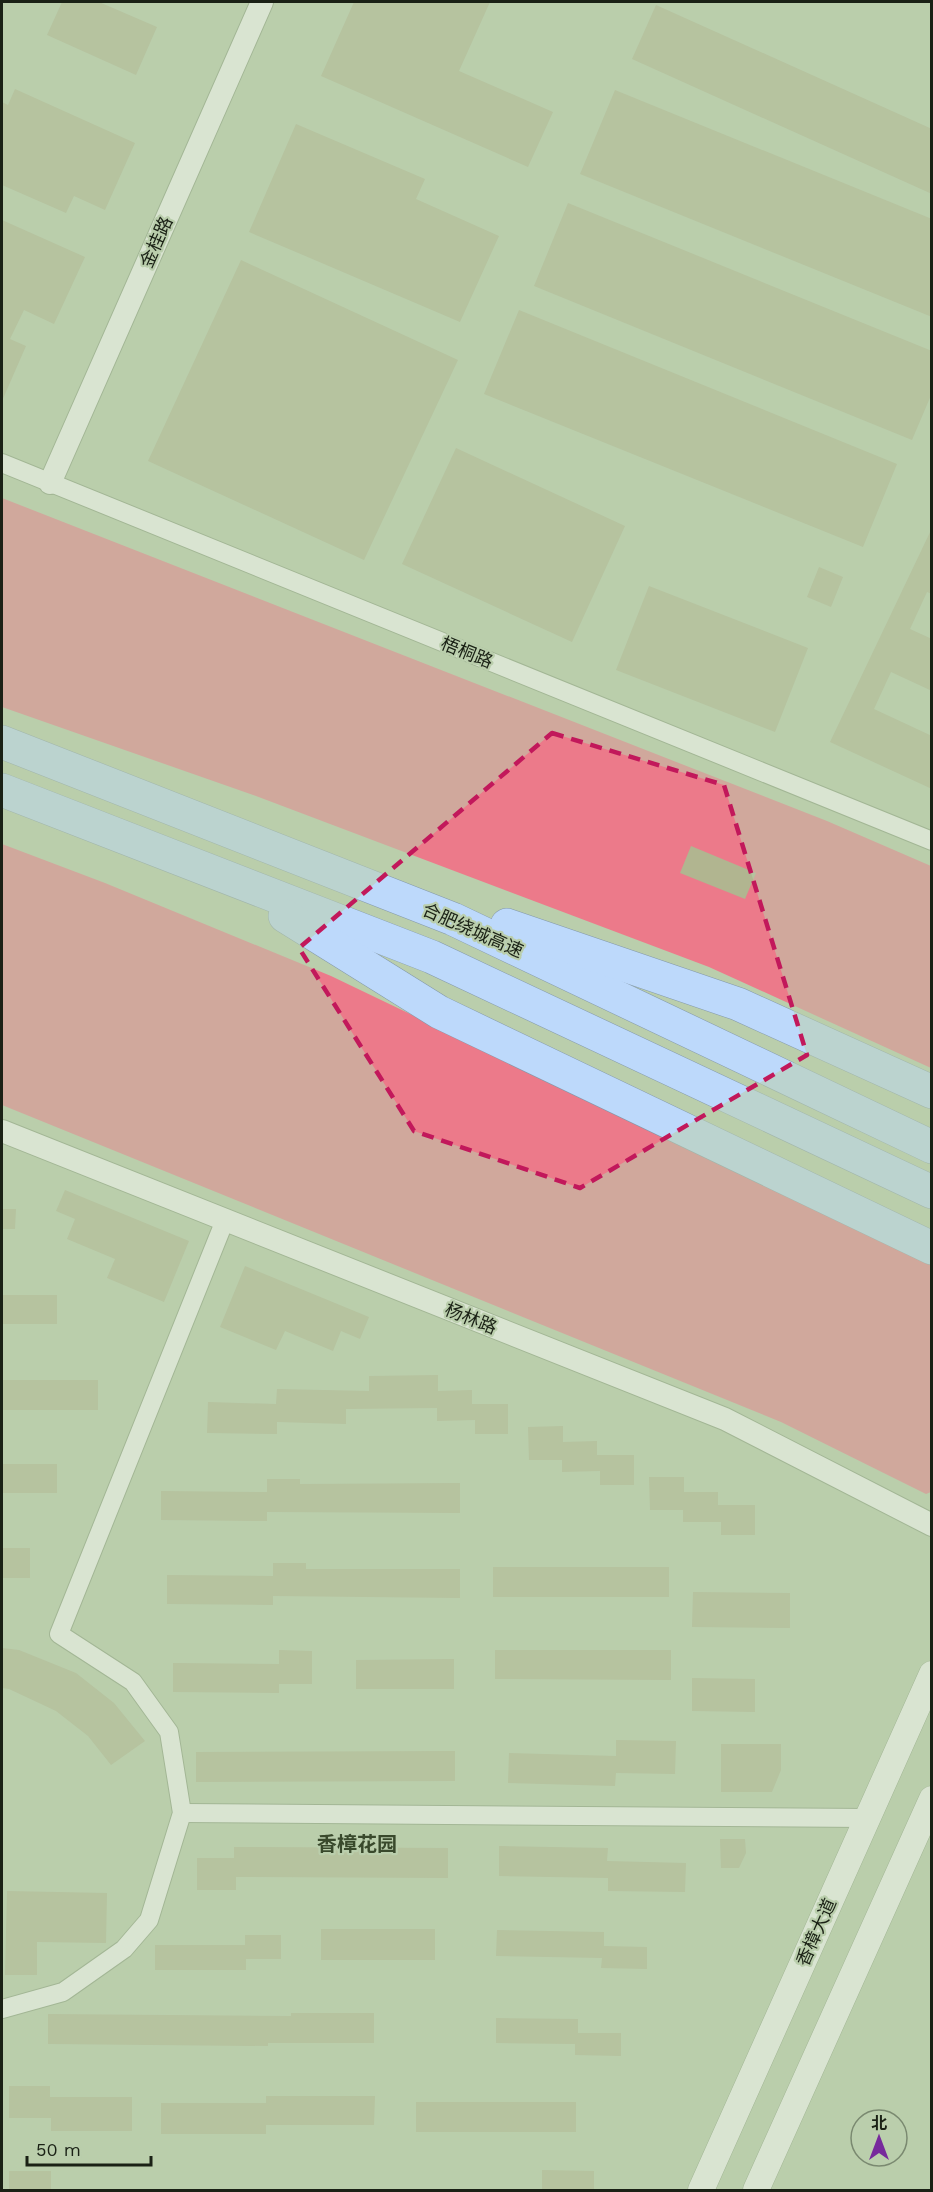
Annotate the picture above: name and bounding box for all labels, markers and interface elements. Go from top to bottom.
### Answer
street label: 金桂路 [135,213,177,271]
street label: 梧桐路 [438,632,496,672]
street label: 合肥绕城高速 [419,898,527,962]
street label: 杨林路 [442,1298,500,1338]
district label: 香樟花园 [317,1832,397,1856]
street label: 香樟大道 [792,1895,840,1969]
north arrow [849,2108,909,2168]
text: 北 [871,2114,887,2133]
scale bar [27,2129,152,2167]
text: 50 m [36,2139,81,2160]

